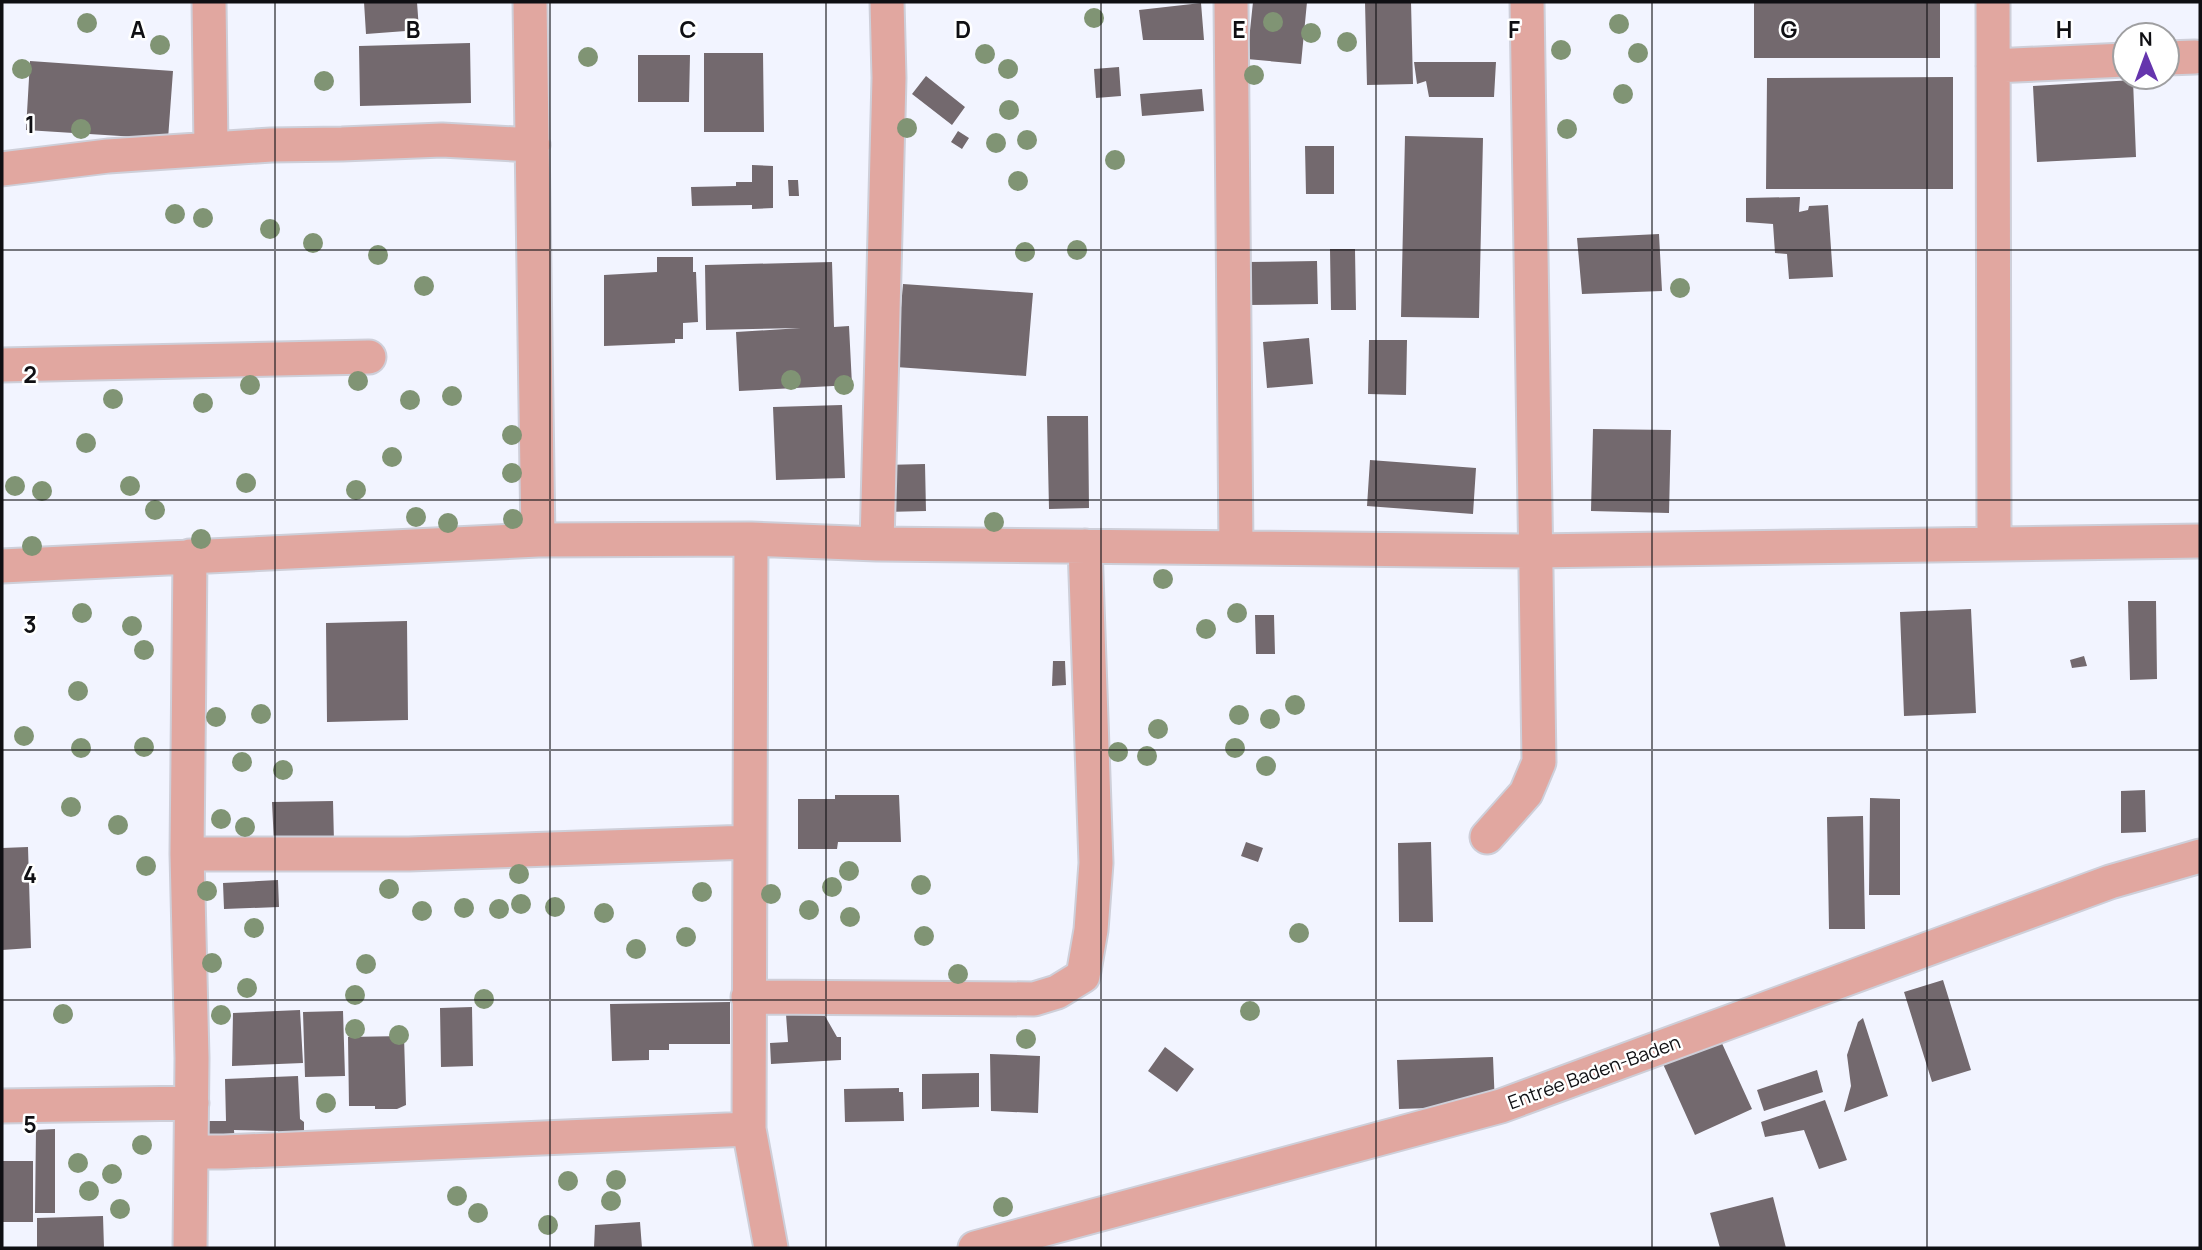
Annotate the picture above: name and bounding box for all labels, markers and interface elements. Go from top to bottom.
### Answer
text: A [130,13,146,45]
text: B [406,13,420,45]
text: C [680,13,697,45]
text: D [955,13,971,45]
text: E [1232,13,1246,45]
text: F [1508,13,1520,45]
text: G [1781,13,1798,45]
text: H [2056,13,2072,45]
north arrow [2111,21,2181,91]
text: N [2139,26,2153,52]
text: 1 [25,108,35,140]
text: 2 [23,358,37,390]
text: 3 [23,608,37,640]
text: 4 [23,858,37,890]
street label: Entrée Baden-Baden [1504,1029,1684,1115]
text: 5 [23,1108,37,1140]

